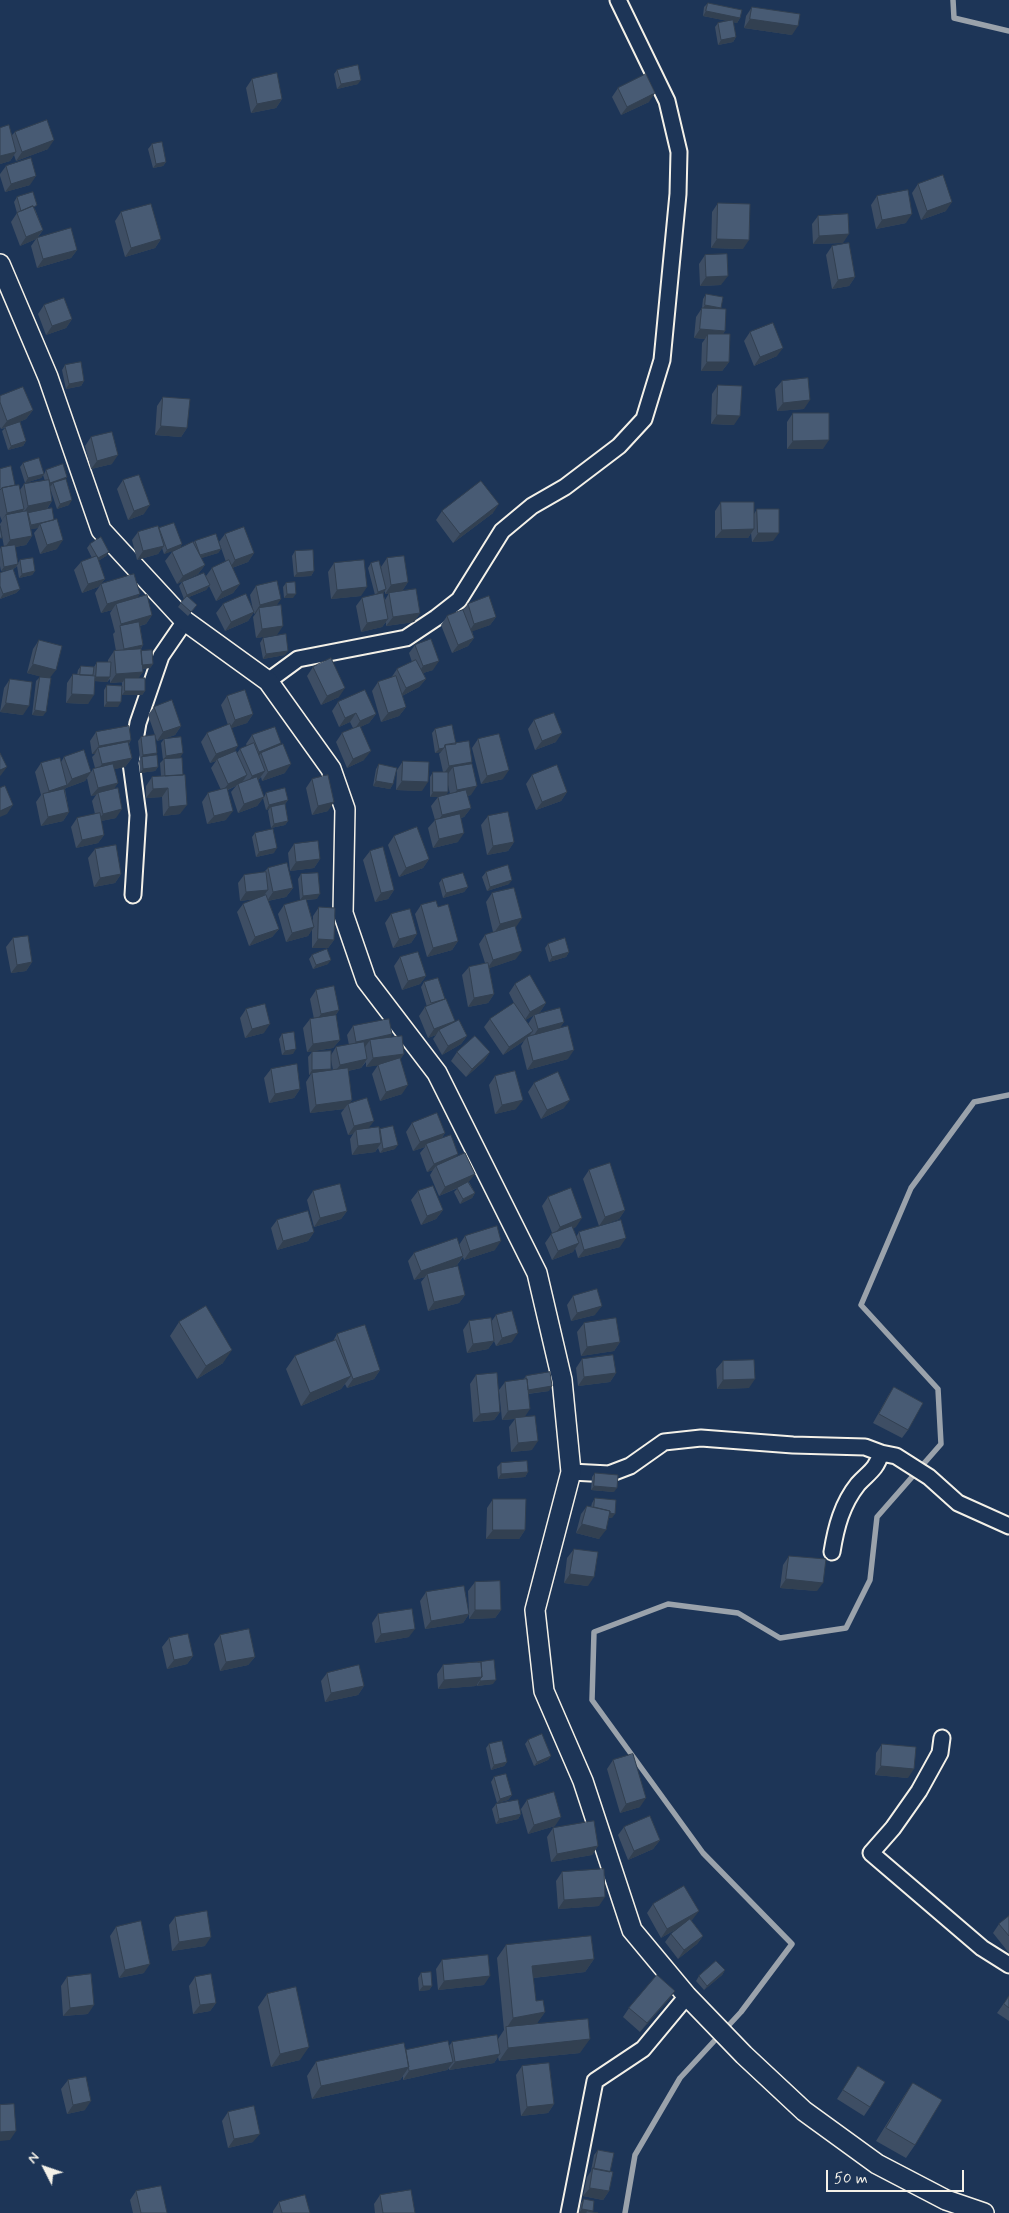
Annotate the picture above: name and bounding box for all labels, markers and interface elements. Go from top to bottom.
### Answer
north arrow [20,2143,70,2193]
text: N [24,2149,44,2168]
scale bar [829,2160,966,2192]
text: 50 m [834,2169,868,2189]

